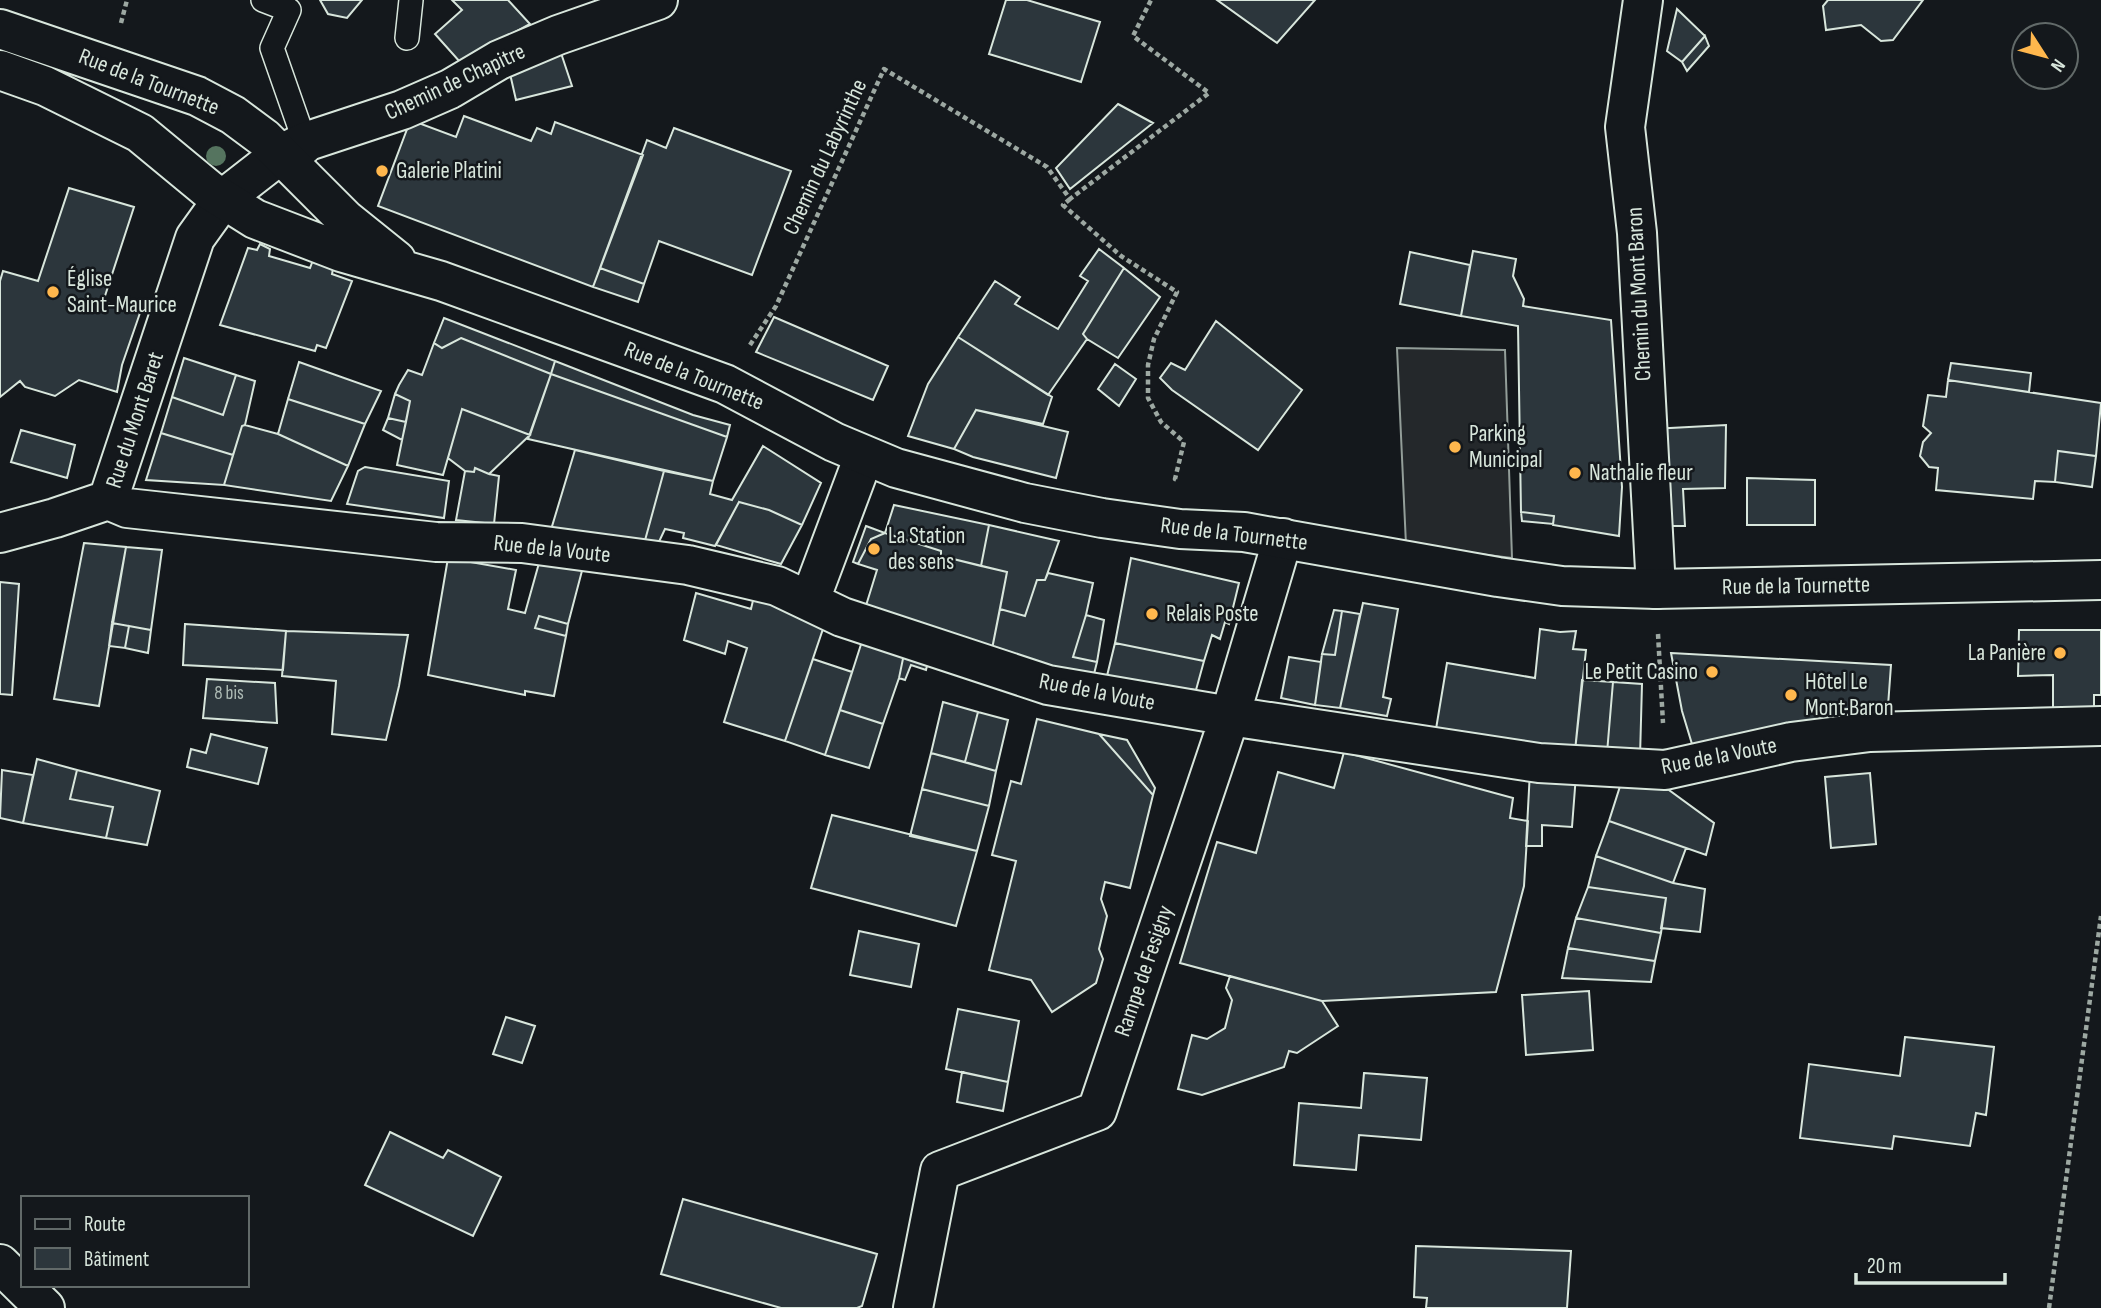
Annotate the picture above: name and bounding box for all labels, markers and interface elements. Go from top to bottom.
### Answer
north arrow [2010,21,2080,91]
street label: Chemin de Chapitre [380,37,530,127]
street label: Rue de la Tournette [75,42,223,122]
text: N [2045,54,2070,76]
street label: Chemin du Labyrinthe [777,75,873,239]
place label: Galerie Platini [396,157,502,185]
marker: Galerie Platini [374,163,390,179]
street label: Chemin du Mont Baron [1620,206,1658,382]
place label: Église Saint-Maurice [67,265,177,319]
marker: Église Saint-Maurice [45,284,61,300]
street label: Rue de la Tournette [620,335,768,417]
street label: Rue du Mont Baret [100,348,170,492]
place label: Parking Municipal [1469,420,1543,474]
marker: Parking Municipal [1447,439,1463,455]
place label: Nathalie fleur [1589,459,1693,487]
marker: Nathalie fleur [1567,465,1583,481]
street label: Rue de la Tournette [1159,511,1309,557]
place label: La Station des sens [888,522,965,576]
street label: Rue de la Voute [492,529,612,569]
marker: La Station des sens [866,541,882,557]
street label: Rue de la Tournette [1722,571,1870,601]
place label: Relais Poste [1166,600,1259,628]
marker: Relais Poste [1144,606,1160,622]
place label: La Panière [1968,639,2046,667]
marker: La Panière [2052,645,2068,661]
place label: Le Petit Casino [1584,658,1698,686]
marker: Le Petit Casino [1704,664,1720,680]
street label: Rue de la Voute [1037,667,1157,717]
place label: Hôtel Le Mont Baron [1805,668,1894,722]
house number: 8 bis [214,682,244,705]
marker: Hôtel Le Mont Baron [1783,687,1799,703]
street label: Rue de la Voute [1659,731,1779,781]
street label: Rampe de Fesigny [1108,902,1180,1040]
legend [21,1196,248,1287]
text: Route [84,1212,126,1237]
scale bar [1856,1242,2005,1286]
text: Bâtiment [84,1247,149,1272]
text: 20 m [1867,1254,1902,1279]

